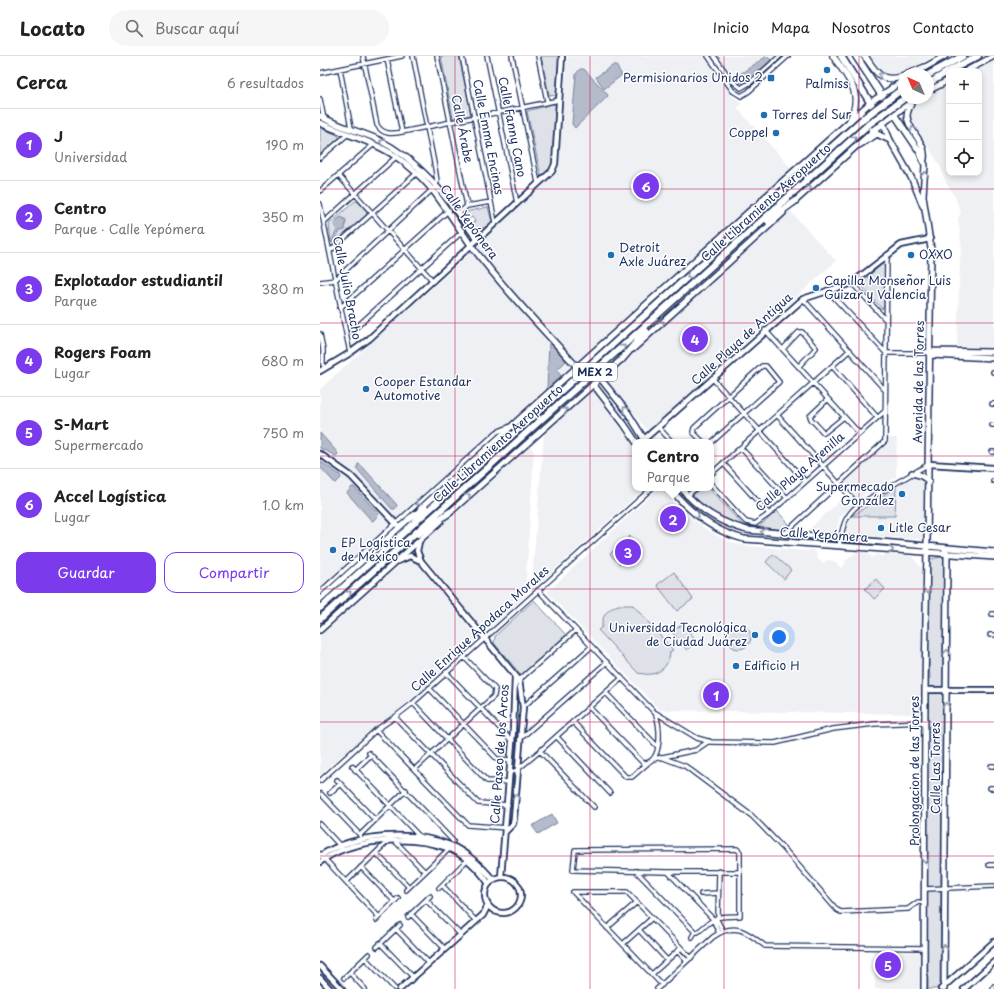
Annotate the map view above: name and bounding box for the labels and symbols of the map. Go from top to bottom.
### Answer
marker: Palmiss [822,65,832,75]
place label: Permisionarios Unidos 2 [623,68,763,86]
north arrow [898,68,934,104]
one-way arrow [878,72,885,79]
marker: Permisionarios Unidos 2 [766,73,776,83]
place label: Palmiss [805,74,849,92]
street label: Calle Fanny Cano [494,75,532,179]
street label: Calle Emma Encinas [469,77,509,196]
street label: Calle Árabe [448,93,478,165]
place label: Torres del Sur [772,105,852,123]
marker: Torres del Sur [759,110,769,120]
place label: Coppel [729,123,768,141]
one-way arrow [910,126,917,133]
marker: Coppel [771,128,781,138]
one-way arrow [849,135,857,142]
one-way arrow [379,139,387,147]
street label: Calle Libramiento Aeropuerto [696,139,835,266]
pin: 6 [633,171,659,201]
one-way arrow [920,171,929,177]
street label: Calle Yepómera [436,180,503,263]
one-way arrow [804,185,812,193]
street label: Calle Julio Bracho [329,235,367,341]
place label: Detroit Axle Juárez [619,238,686,270]
place label: OXXO [919,245,953,263]
marker: Detroit Axle Juárez [606,250,616,260]
marker: OXXO [906,250,916,260]
one-way arrow [686,271,694,278]
place label: Capilla Monseñor Luis Guizar y Valencia [824,271,951,303]
marker: Capilla Monseñor Luis Guizar y Valencia [811,283,821,293]
street label: Calle Playa de Antigua [687,287,796,389]
street label: Avenida de las Torres [908,320,928,444]
one-way arrow [657,321,665,328]
pin: 4 [682,324,708,354]
one-way arrow [618,345,626,352]
road number: MEX 2 [573,363,617,381]
place label: Cooper Estandar Automotive [374,372,472,404]
street label: Calle Libramiento Aeropuerto [428,380,567,507]
marker: Cooper Estandar Automotive [361,384,371,394]
one-way arrow [560,407,568,414]
one-way arrow [623,407,630,414]
street label: Calle Playa Arenilla [751,427,848,515]
place label: Supermecado González [816,477,894,509]
marker: Supermecado González [897,489,907,499]
one-way arrow [463,493,471,501]
one-way arrow [415,499,423,506]
pin: 2 [660,504,686,534]
one-way arrow [693,511,700,519]
place label: Litle Cesar [889,518,951,536]
street label: Calle Yepómera [779,522,869,546]
marker: Litle Cesar [876,523,886,533]
one-way arrow [760,528,766,537]
place label: EP Logística de México [341,533,411,565]
pin: 3 [615,537,641,567]
marker: EP Logística de México [328,545,338,555]
one-way arrow [888,546,894,555]
street label: Calle Enrique Apodaca Morales [406,561,553,695]
one-way arrow [923,588,931,594]
one-way arrow [344,590,352,597]
place label: Universidad Tecnológica de Ciudad Juárez [609,618,747,650]
your location [769,627,789,647]
marker: Universidad Tecnológica de Ciudad Juárez [750,630,760,640]
one-way arrow [943,649,951,655]
place label: Edificio H [744,656,799,674]
marker: Edificio H [731,661,741,671]
pin: 1 [703,680,729,710]
street label: Calle Paseo de los Arcos [485,683,513,824]
street label: Prolongacion de las Torres [905,695,923,846]
one-way arrow [942,702,950,708]
street label: Calle Las Torres [926,722,944,814]
one-way arrow [511,794,520,800]
one-way arrow [921,858,929,864]
one-way arrow [940,944,948,950]
pin: 5 [875,950,901,980]

